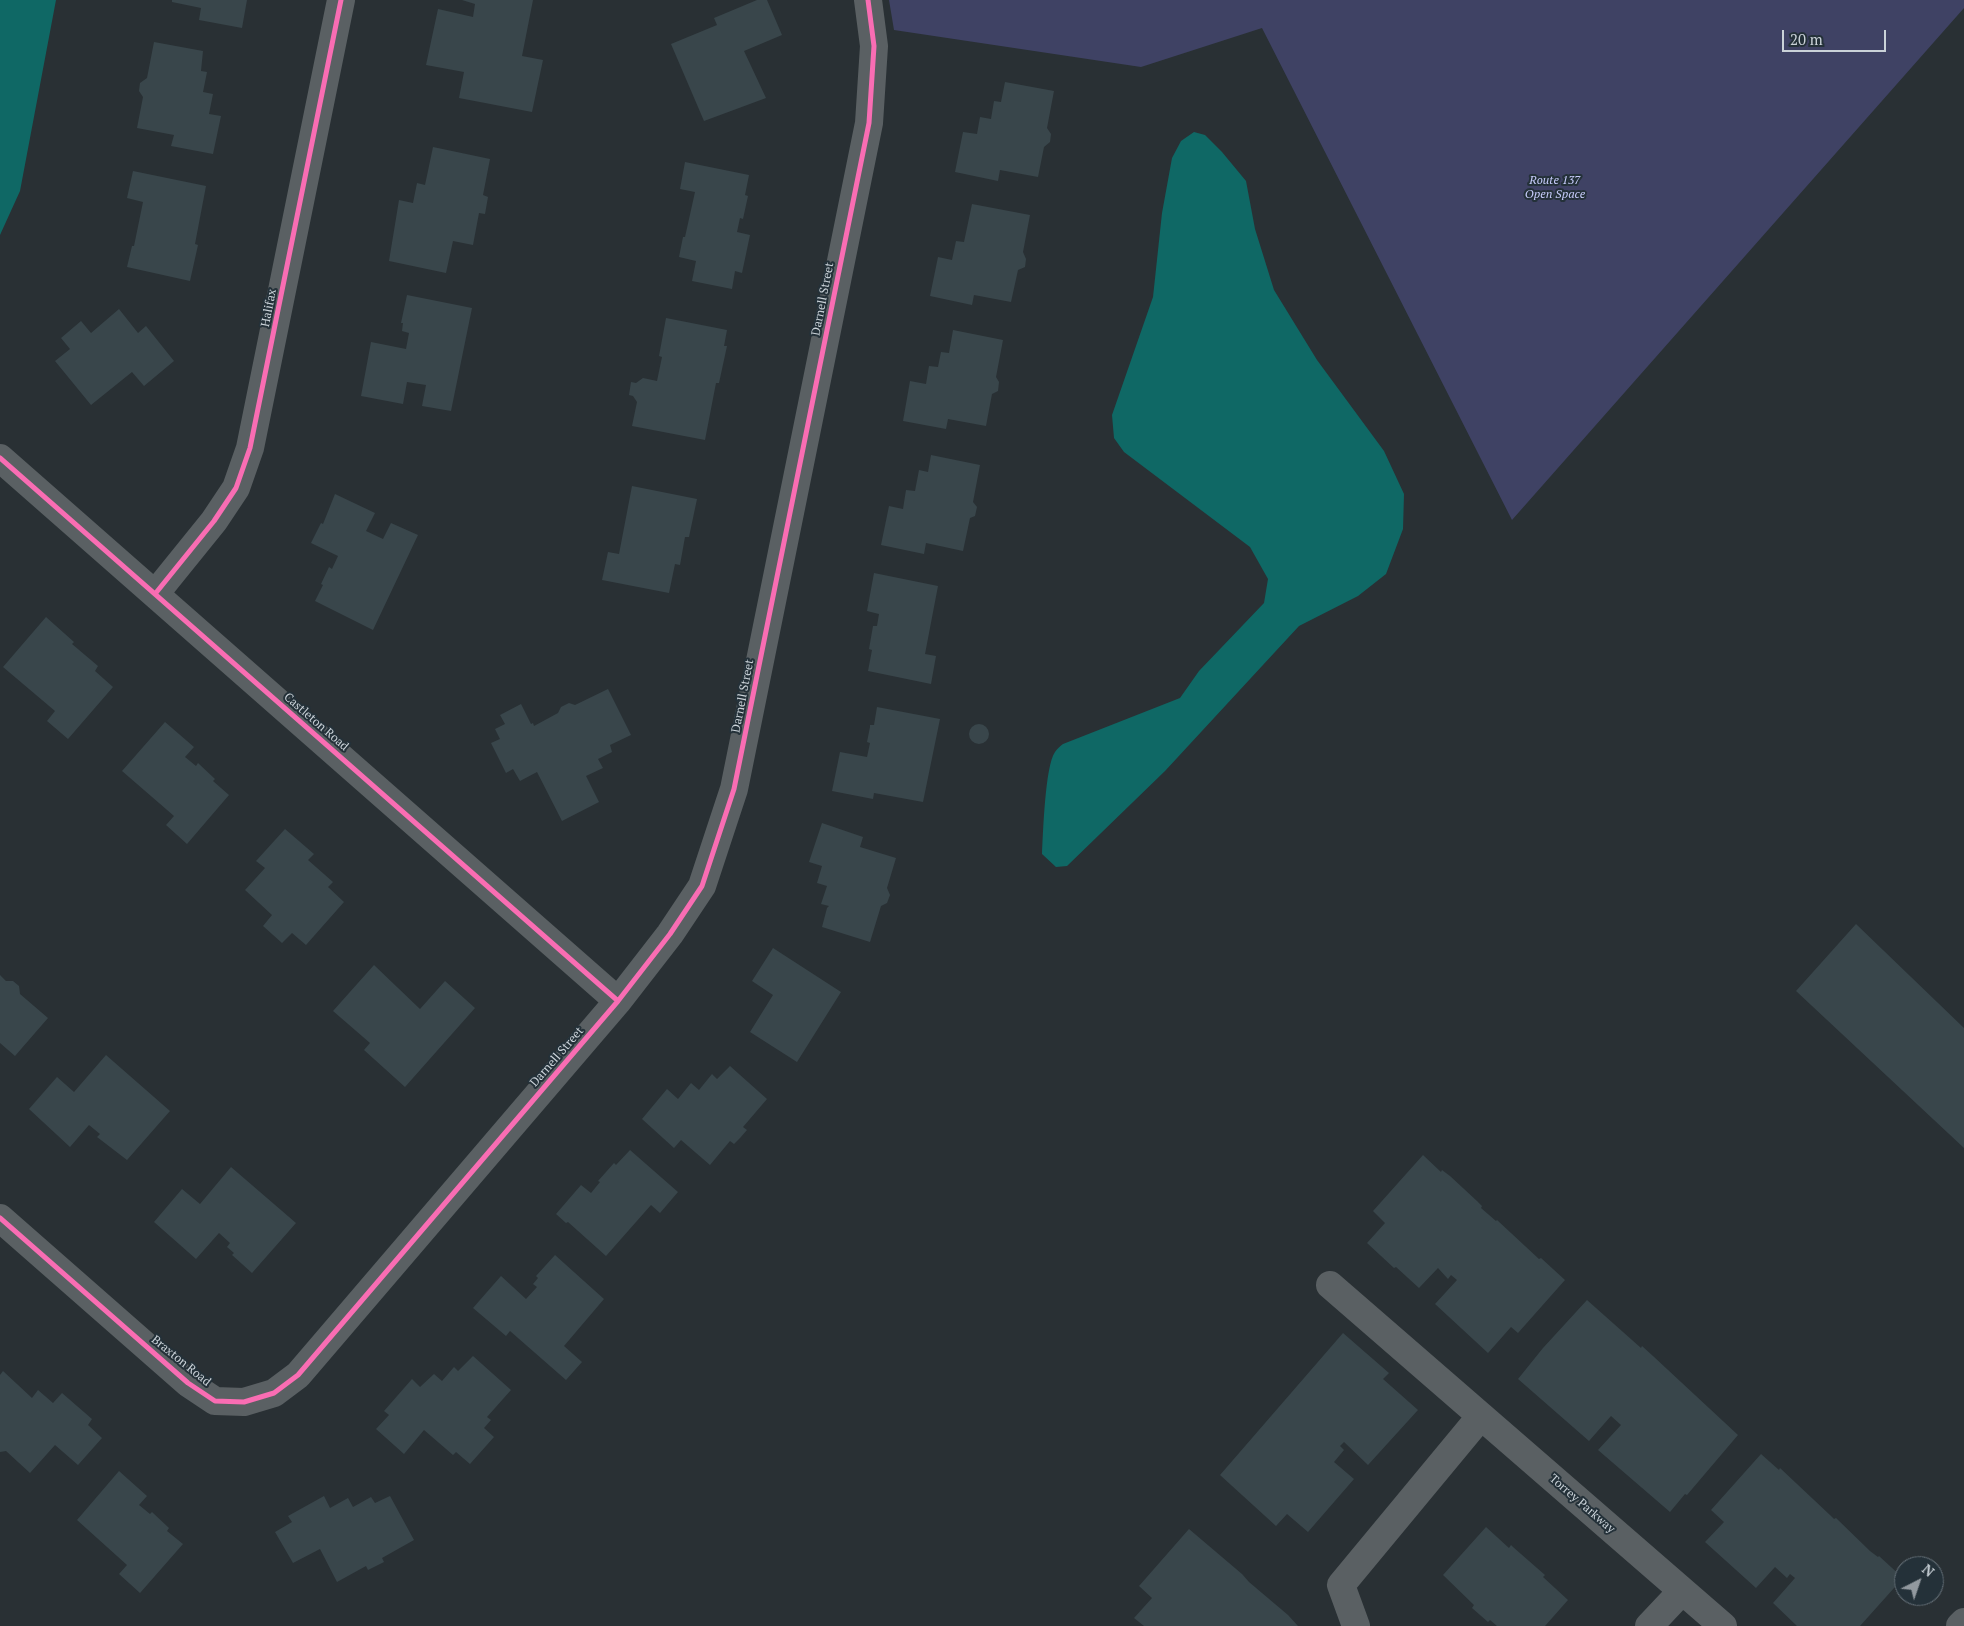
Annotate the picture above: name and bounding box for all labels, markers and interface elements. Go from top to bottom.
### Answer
scale bar [1784,20,1888,52]
text: 20 m [1790,29,1823,49]
park label: Route 137 Open Space [1525,174,1585,202]
street label: Darnell Street [809,261,837,337]
street label: Halifax [258,288,280,328]
street label: Darnell Street [729,658,757,734]
street label: Castleton Road [281,690,351,754]
street label: Darnell Street [527,1024,587,1090]
street label: Braxton Road [148,1333,214,1389]
street label: Torrey Parkway [1546,1472,1618,1536]
north arrow [1894,1556,1944,1606]
text: N [1918,1559,1939,1581]

